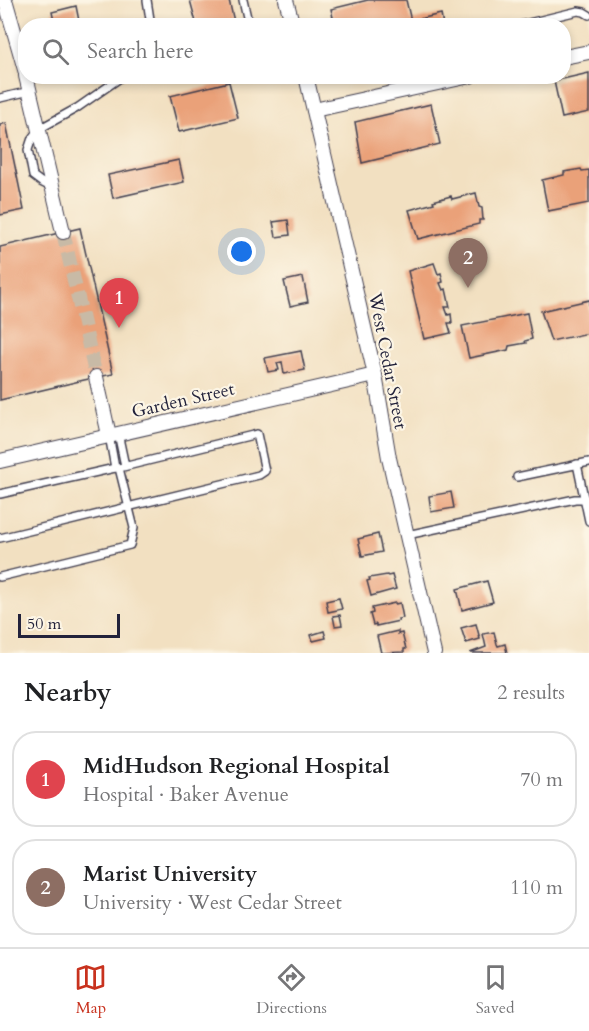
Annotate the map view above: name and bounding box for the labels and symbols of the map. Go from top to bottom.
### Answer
your location [227,237,256,266]
pin: 2 [448,238,488,288]
pin: 1 [100,278,138,328]
street label: West Cedar Street [362,290,413,432]
street label: Garden Street [129,376,237,424]
scale bar [18,611,120,638]

